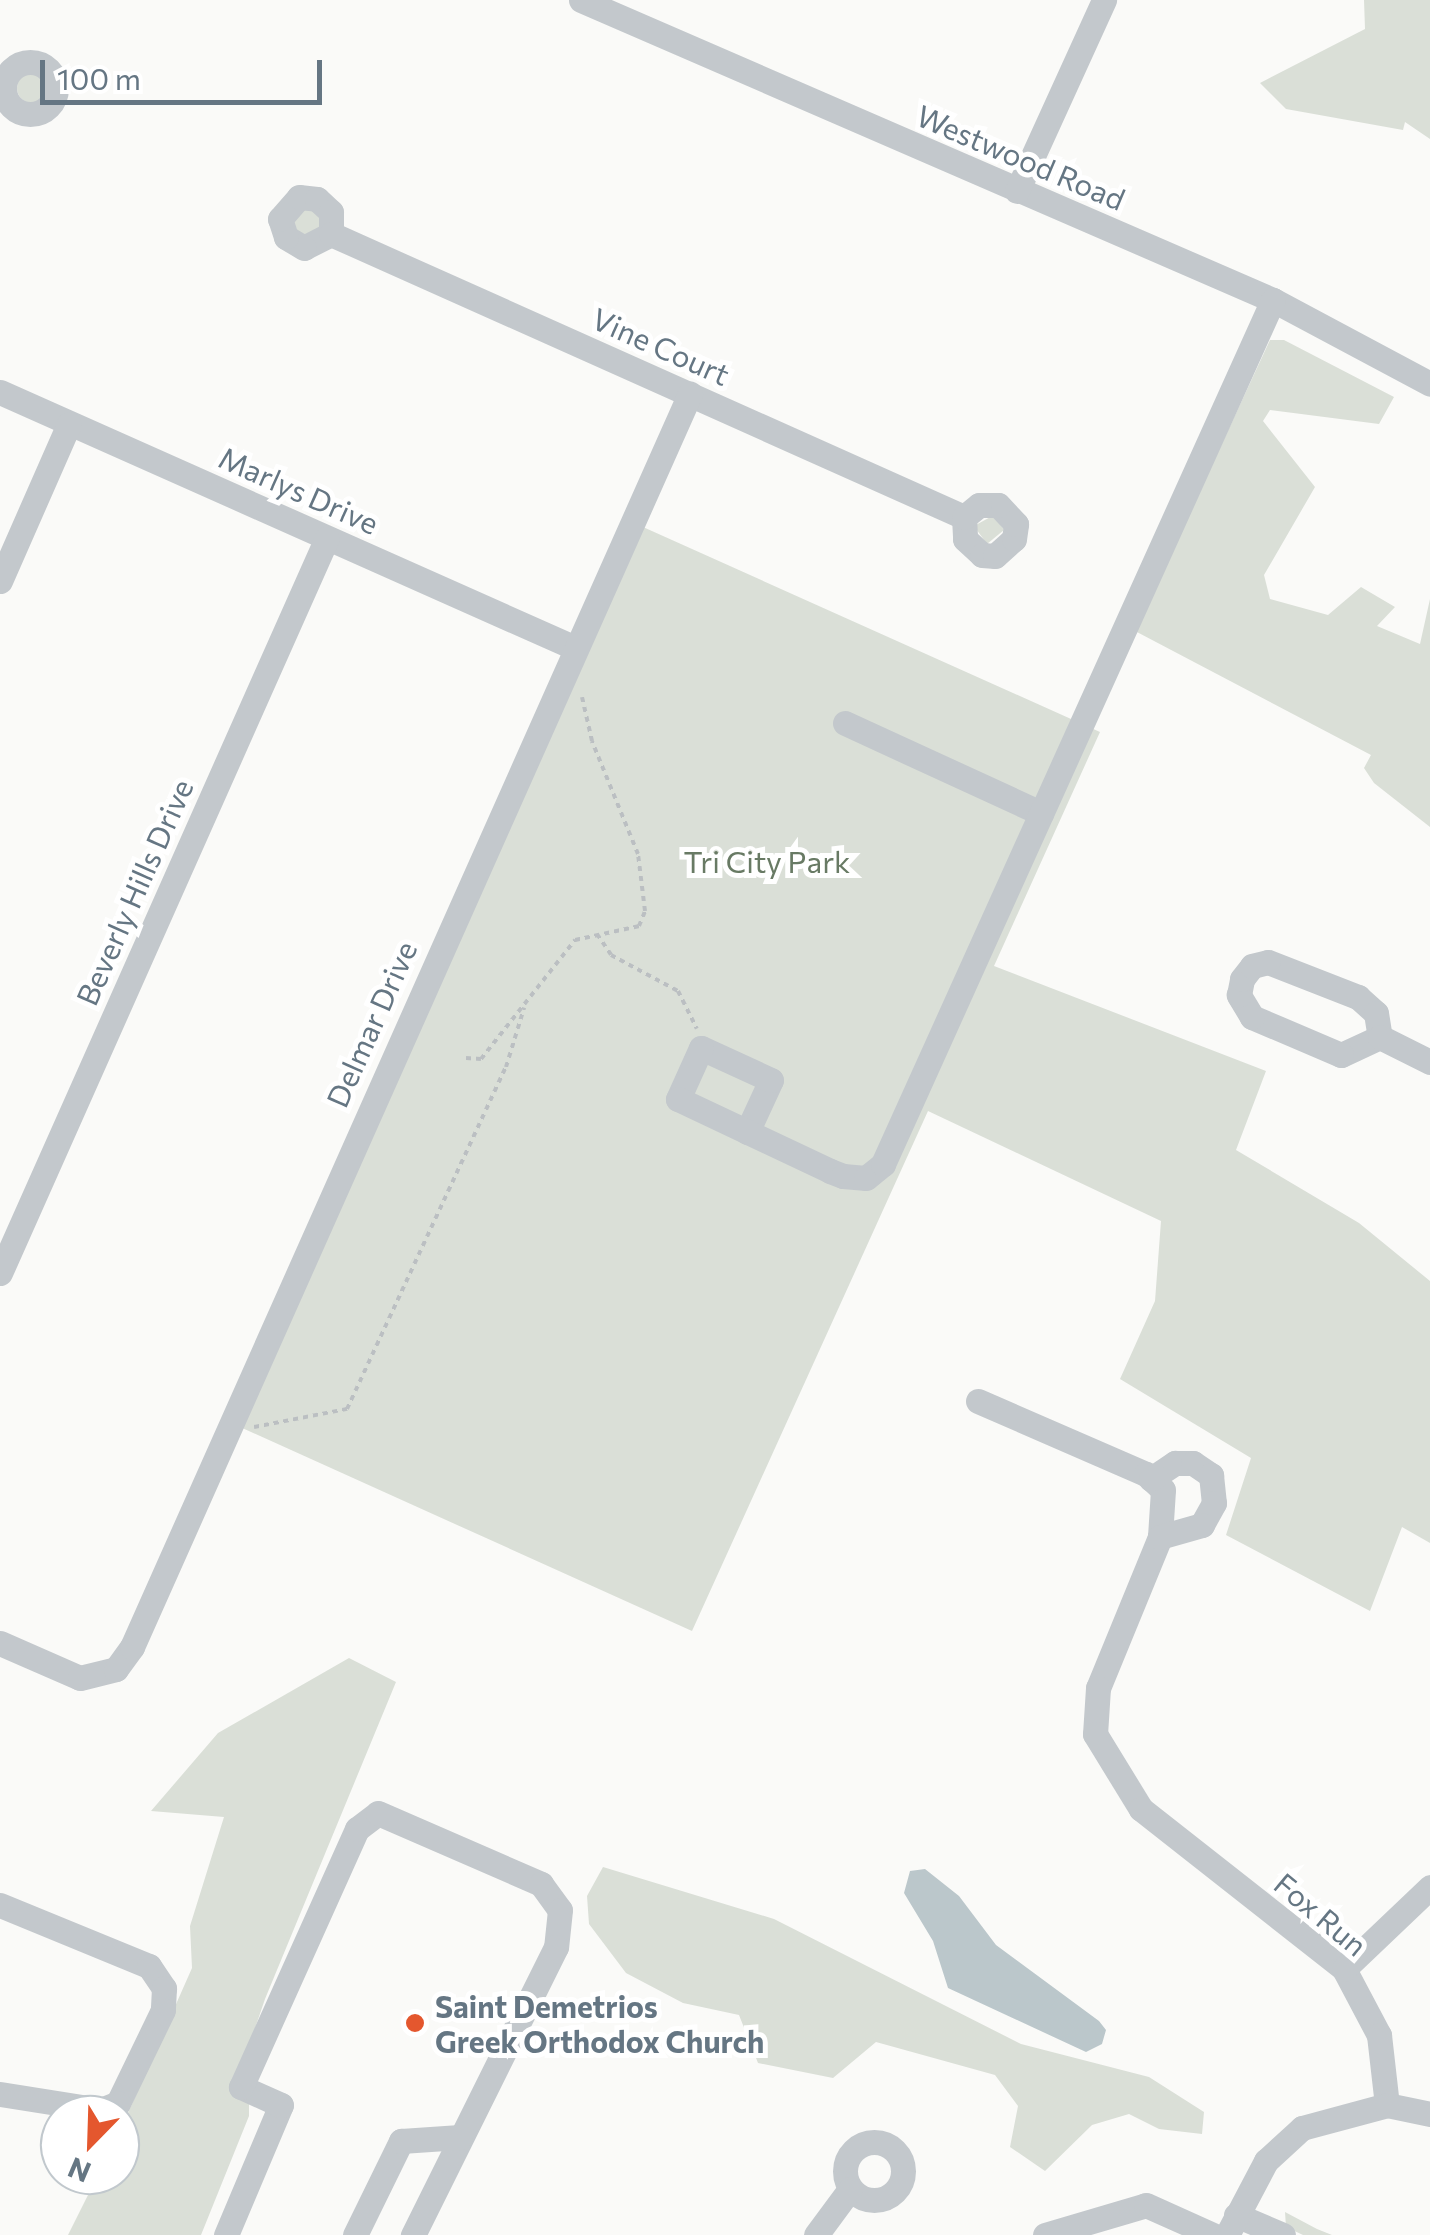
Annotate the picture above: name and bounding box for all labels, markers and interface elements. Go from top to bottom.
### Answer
scale bar [45,40,328,102]
text: 100 m [57,59,141,96]
street label: Westwood Road [911,97,1131,217]
street label: Vine Court [587,300,735,392]
street label: Marlys Drive [214,439,384,541]
street label: Beverly Hills Drive [68,773,200,1011]
park label: Tri City Park [684,843,850,879]
street label: Delmar Drive [318,936,424,1112]
street label: Fox Run [1268,1865,1374,1963]
place label: Saint Demetrios Greek Orthodox Church [435,1988,764,2058]
marker: Saint Demetrios Greek Orthodox Church [404,2012,426,2034]
north arrow [40,2095,140,2195]
text: N [63,2151,95,2191]

